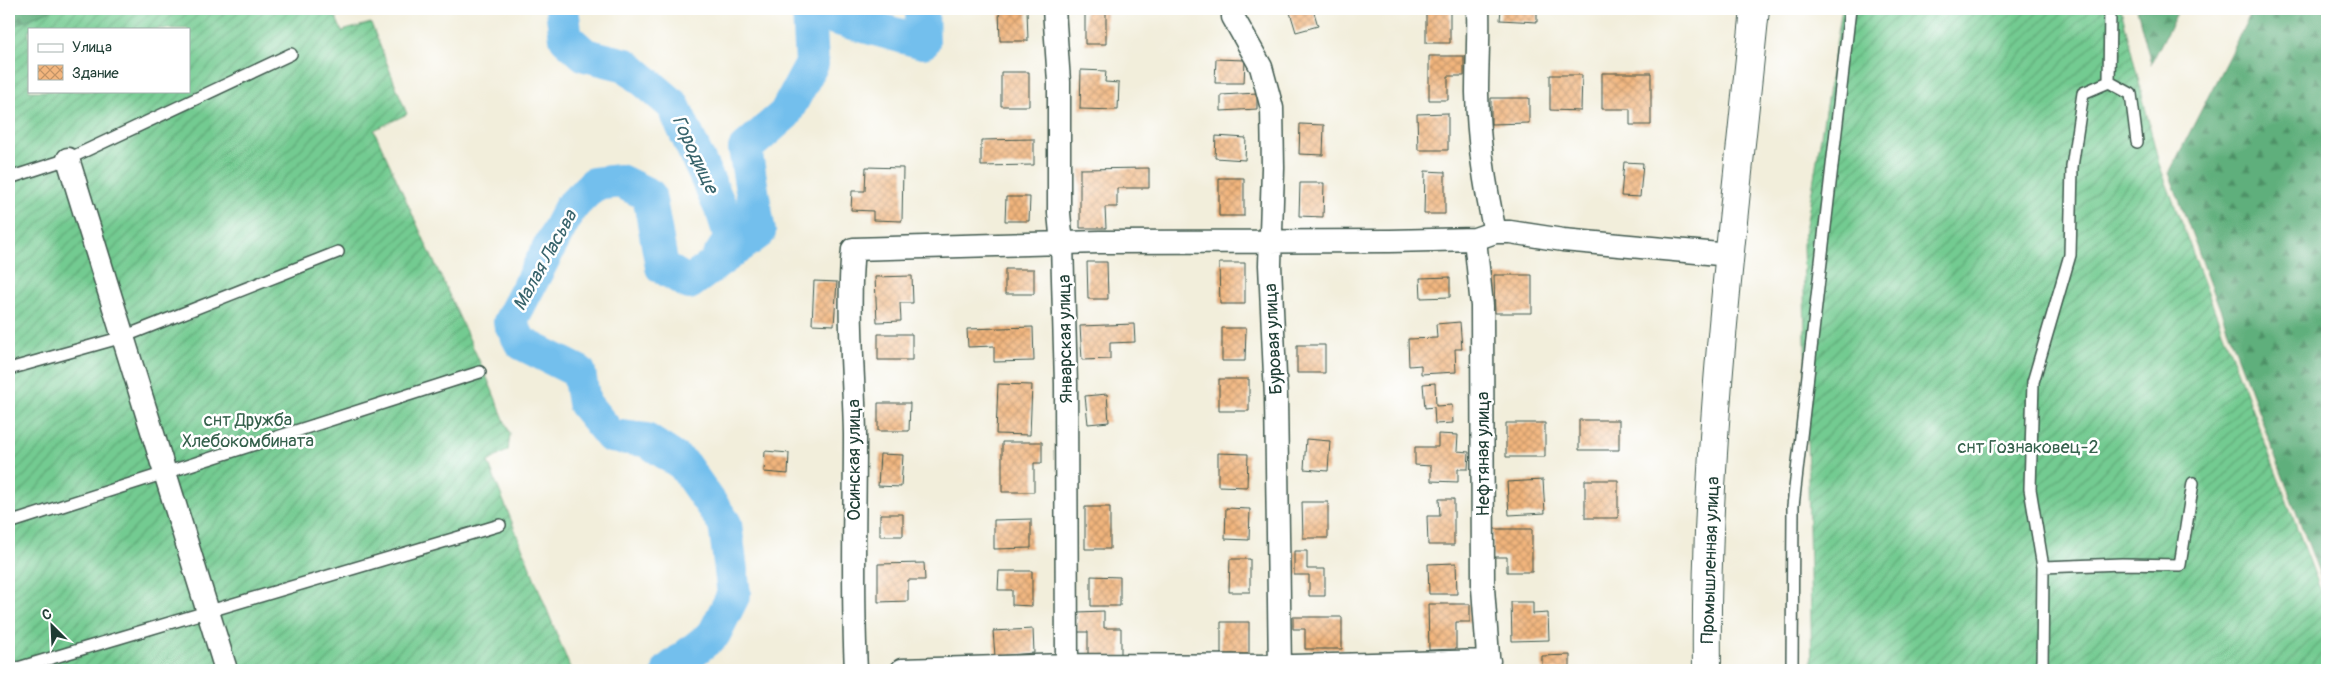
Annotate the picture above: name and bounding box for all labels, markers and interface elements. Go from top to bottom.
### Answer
legend [28,28,190,92]
text: Улица [72,38,112,57]
text: Здание [72,64,119,83]
water label: Городище [667,112,724,199]
water label: Малая Ласьва [507,205,583,315]
street label: Январская улица [1053,274,1078,404]
street label: Буровая улица [1259,283,1288,395]
street label: Нефтяная улица [1472,392,1495,517]
street label: Осинская улица [843,399,866,521]
park label: снт Дружба Хлебокомбината [182,409,314,453]
park label: снт Гознаковец-2 [1957,436,2099,459]
street label: Промышленная улица [1696,476,1725,644]
north arrow [28,602,78,652]
text: С [40,605,55,624]

